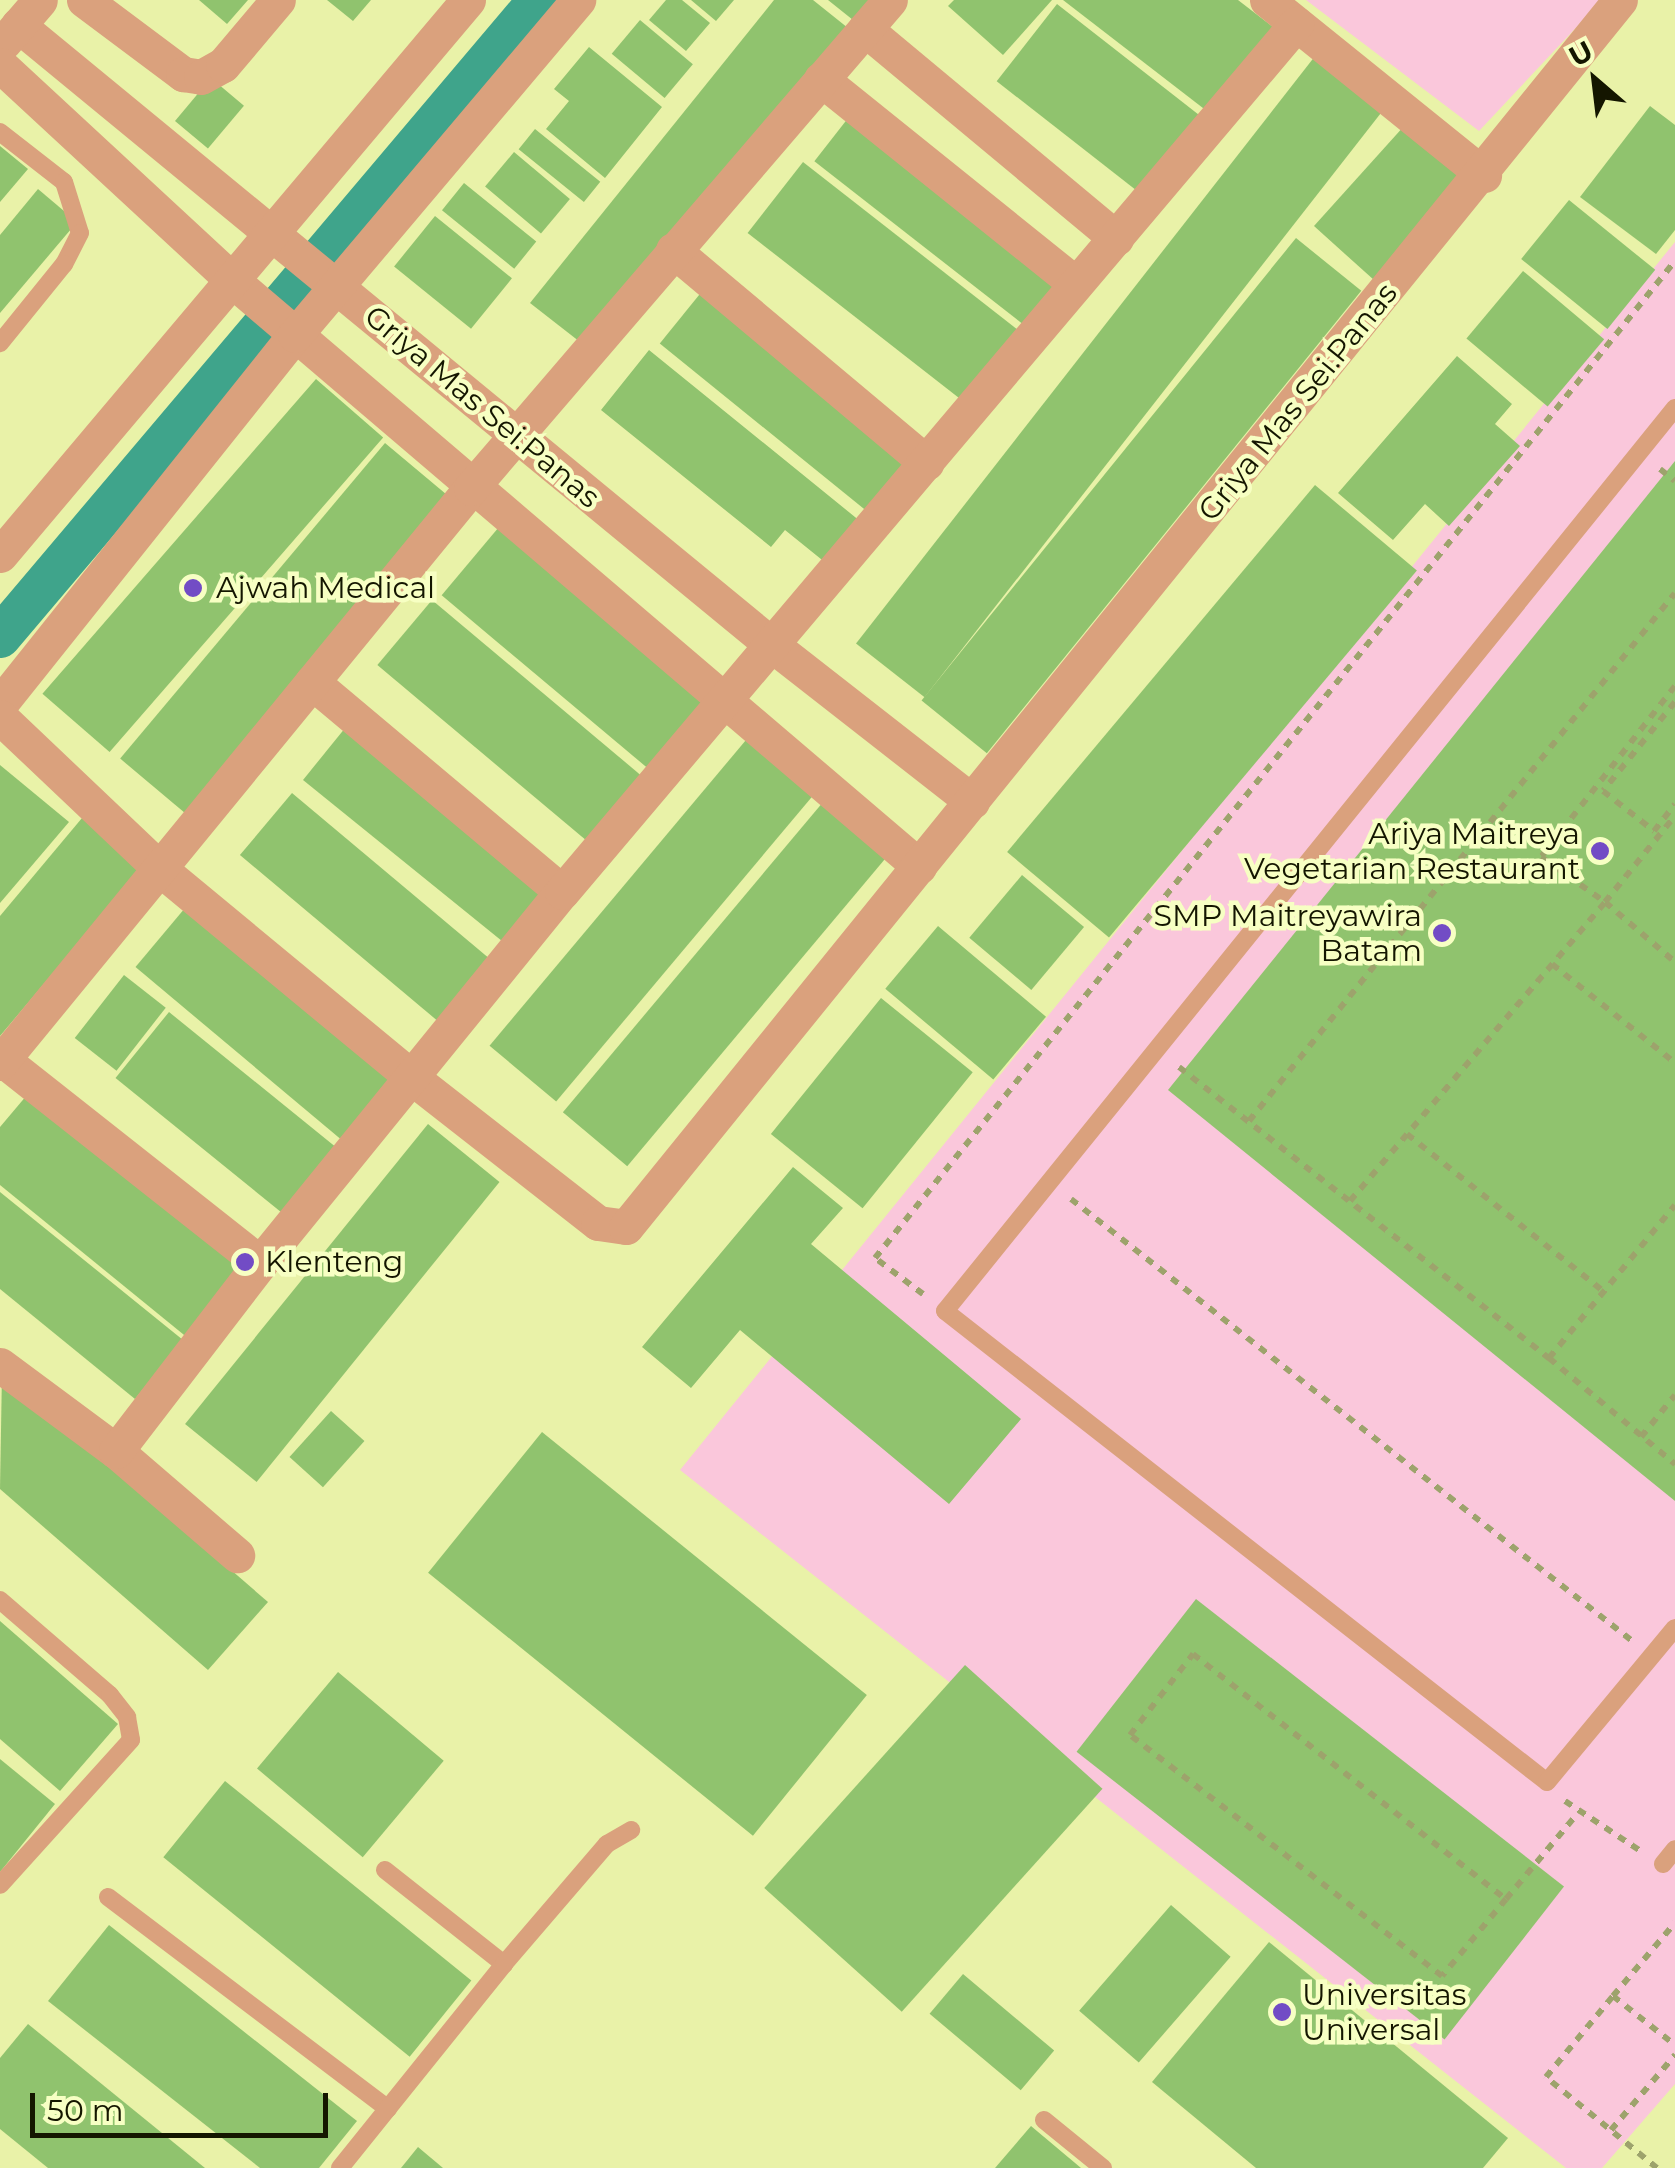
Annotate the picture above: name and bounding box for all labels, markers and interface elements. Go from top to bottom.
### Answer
north arrow [1545,30,1645,130]
text: U [1563,33,1599,74]
street label: Griya Mas Sei.Panas [1191,276,1405,528]
street label: Griya Mas Sei.Panas [357,298,607,516]
place label: Ajwah Medical [216,570,435,606]
marker: Ajwah Medical [180,575,206,601]
place label: Ariya Maitreya Vegetarian Restaurant [1244,816,1580,886]
marker: Ariya Maitreya Vegetarian Restaurant [1589,840,1611,862]
place label: SMP Maitreyawira Batam [1154,898,1422,968]
marker: SMP Maitreyawira Batam [1431,922,1453,944]
place label: Klenteng [265,1244,403,1280]
marker: Klenteng [234,1251,256,1273]
place label: Universitas Universal [1302,1977,1466,2048]
marker: Universitas Universal [1271,2001,1293,2023]
scale bar [35,2073,332,2135]
text: 50 m [47,2092,124,2129]

